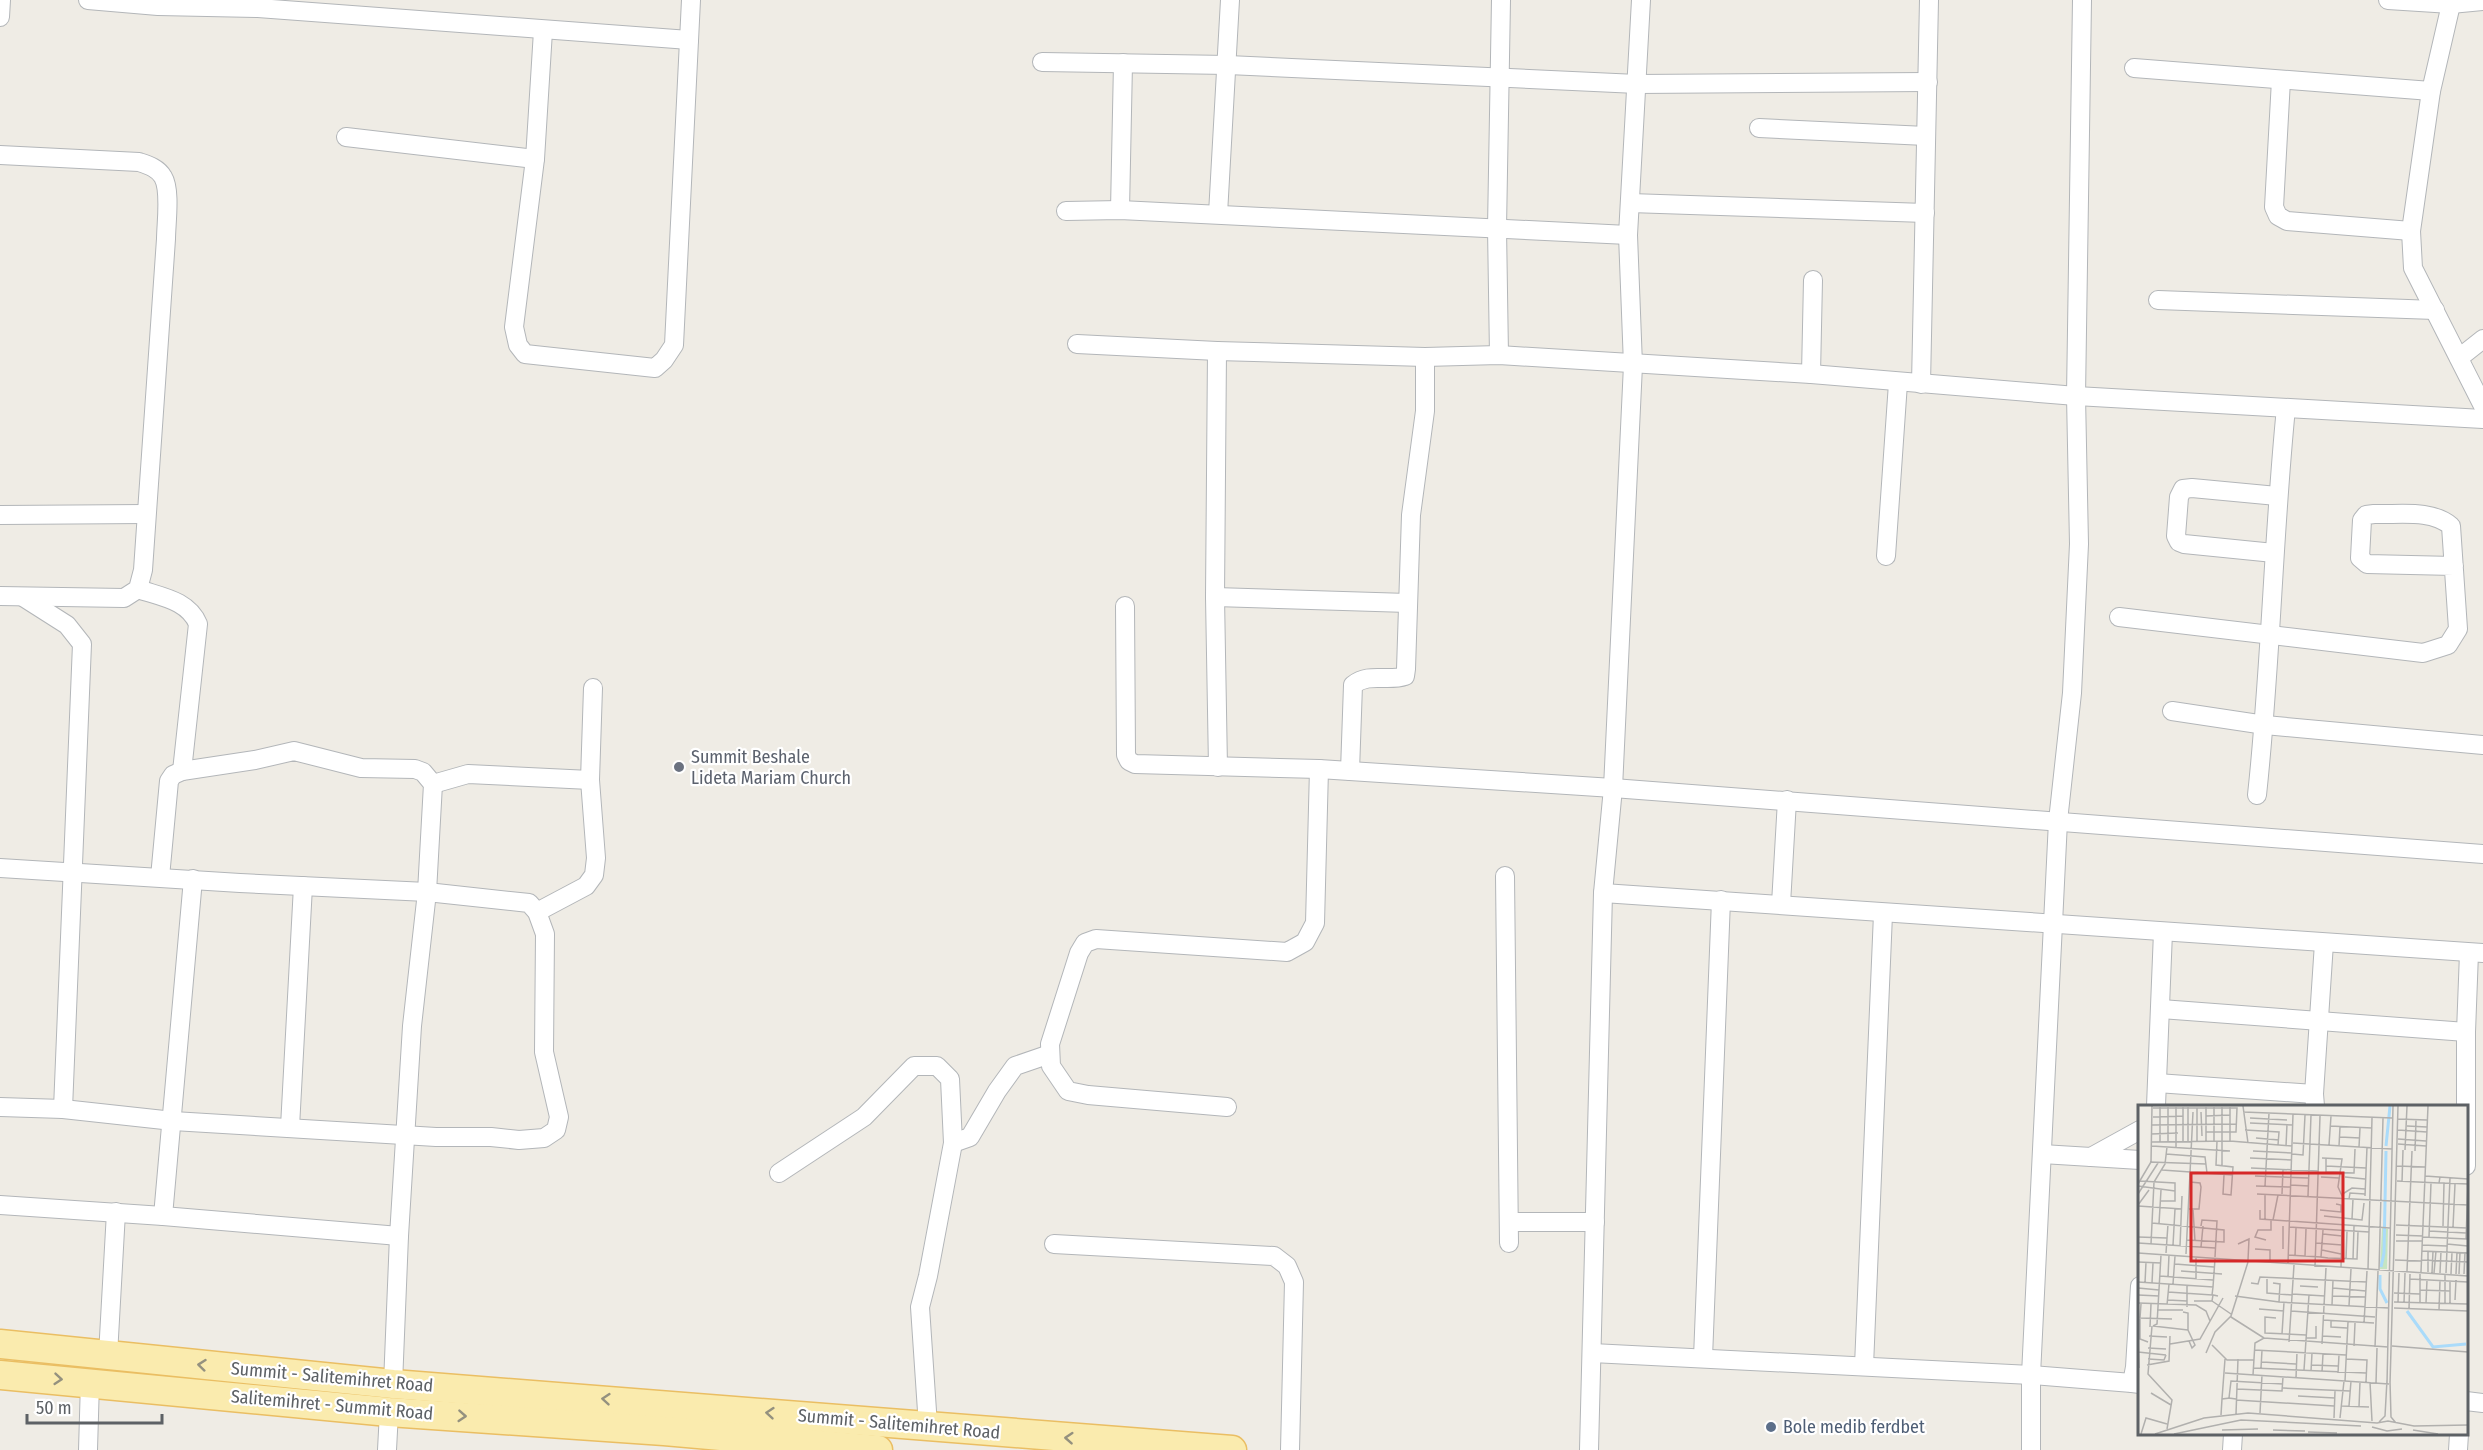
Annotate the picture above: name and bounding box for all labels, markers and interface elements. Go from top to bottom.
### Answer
place label: Summit Beshale Lideta Mariam Church [691,746,851,789]
marker: Summit Beshale Lideta Mariam Church [672,760,686,774]
inset map [2138,1105,2468,1435]
street label: Summit - Salitemihret Road [230,1357,434,1397]
one-way arrow [198,1359,207,1372]
one-way arrow [54,1373,63,1386]
street label: Salitemihret - Summit Road [230,1385,434,1425]
scale bar [27,1387,162,1425]
one-way arrow [601,1393,610,1406]
text: 50 m [36,1397,72,1419]
street label: Summit - Salitemihret Road [797,1404,1001,1444]
one-way arrow [766,1407,775,1420]
one-way arrow [457,1410,466,1423]
place label: Bole medib ferdbet [1783,1416,1925,1438]
marker: Bole medib ferdbet [1764,1420,1778,1434]
one-way arrow [1065,1431,1074,1444]

